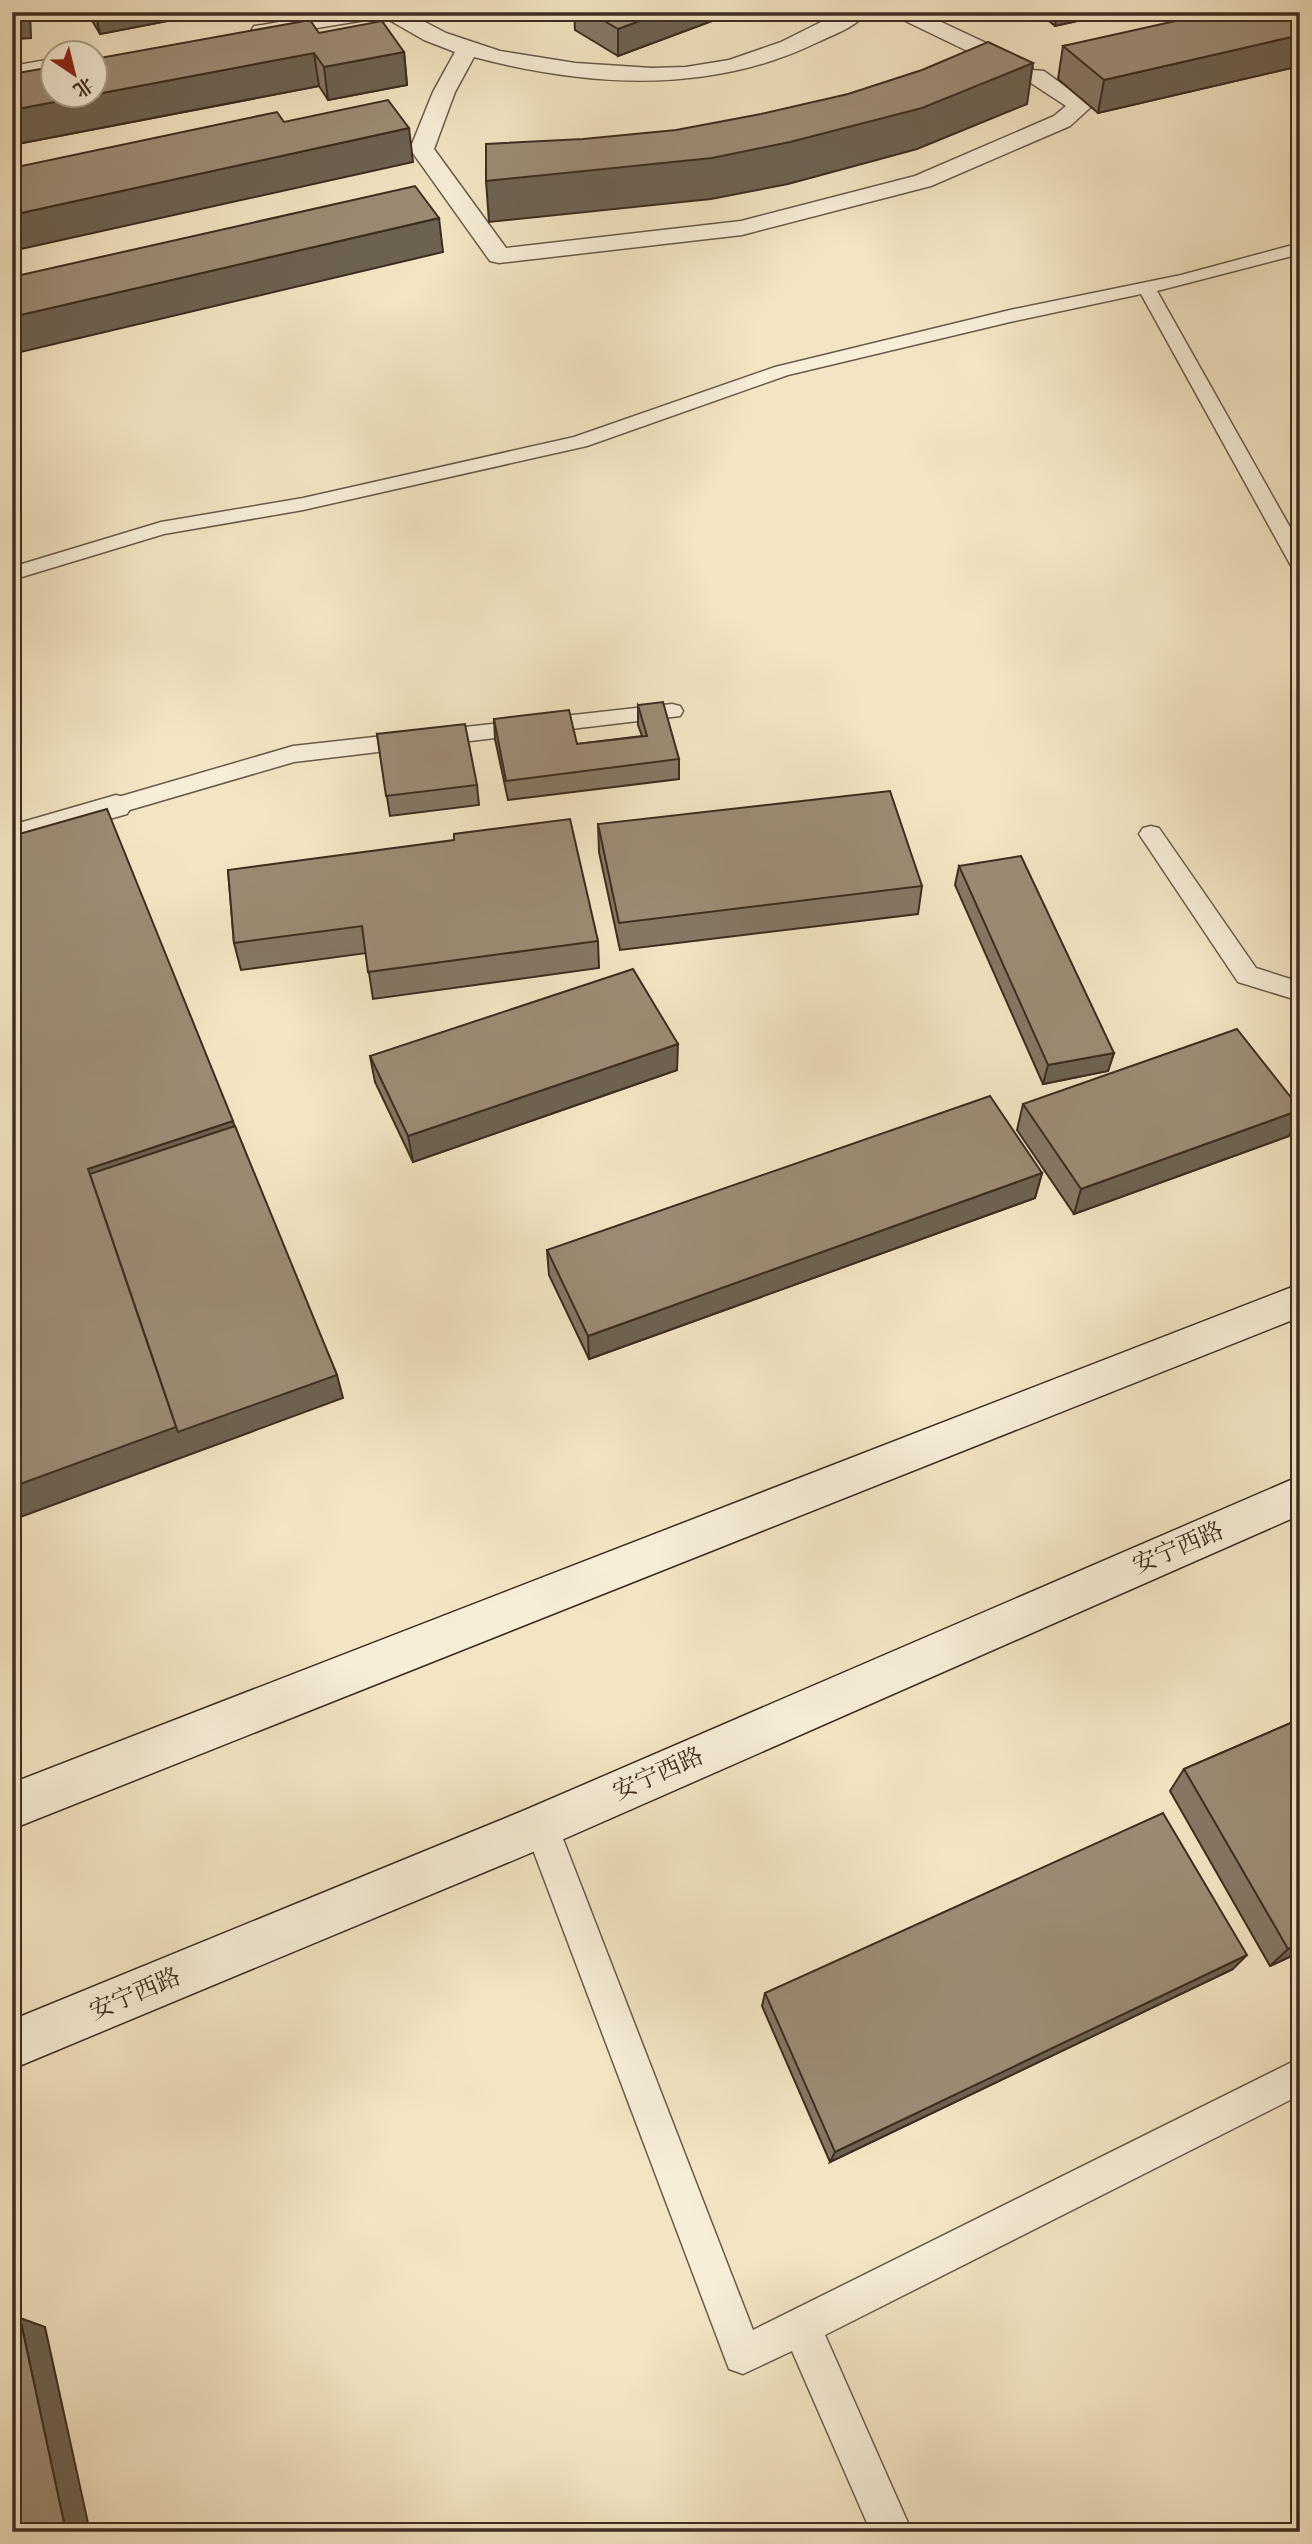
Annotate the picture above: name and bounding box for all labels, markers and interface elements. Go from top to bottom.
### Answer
north arrow [38,38,108,108]
text: 北 [68,71,98,103]
street label: 安宁西路 [1127,1514,1229,1582]
street label: 安宁西路 [607,1739,709,1809]
street label: 安宁西路 [84,1960,186,2028]

